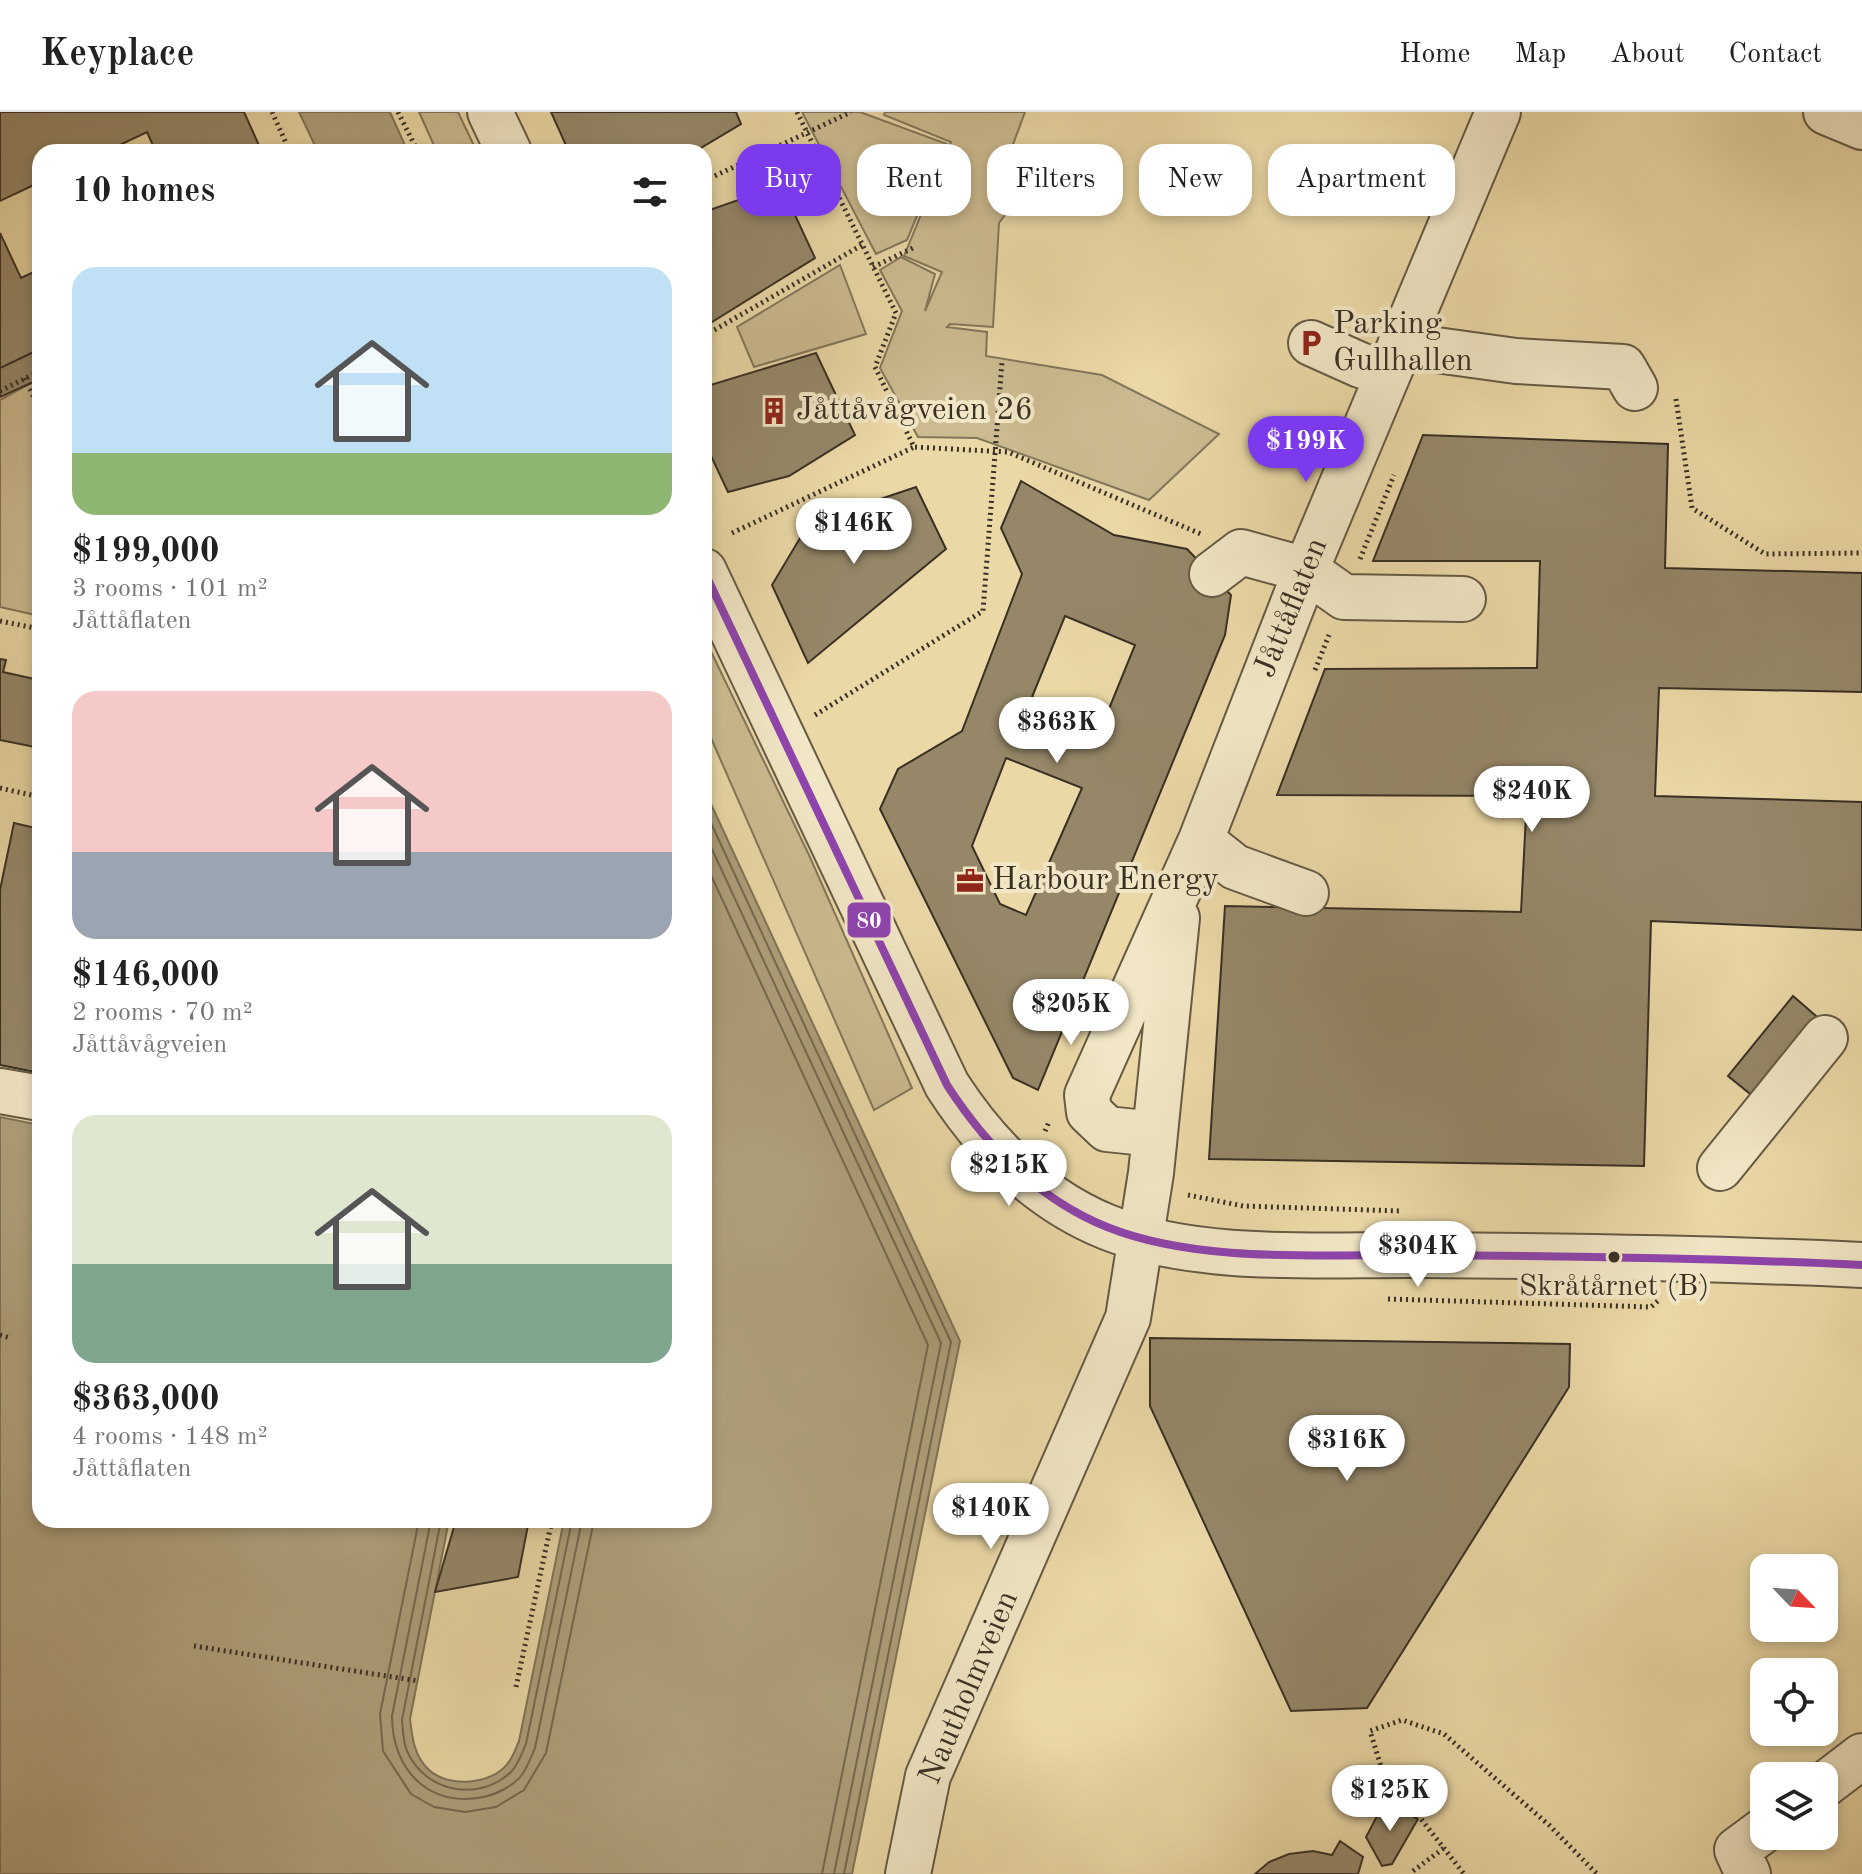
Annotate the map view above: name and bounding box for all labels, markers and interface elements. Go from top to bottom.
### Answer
text: Keyplace [40,36,195,74]
text: Home [1399,41,1470,69]
text: Map [1514,41,1566,69]
text: About [1610,41,1685,69]
text: Contact [1729,41,1822,69]
chip: Buy [736,144,841,216]
chip: Rent [857,144,971,216]
chip: Filters [987,144,1123,216]
chip: New [1139,144,1252,216]
chip: Apartment [1268,144,1455,216]
icon: filters [628,170,672,214]
text: 10 homes [72,175,215,209]
place label: Parking Gullhallen [1333,309,1473,378]
icon: home [300,319,444,463]
parking icon: Parking Gullhallen [1296,328,1326,358]
place label: Jåttåvågveien 26 [796,395,1033,427]
building icon: Jåttåvågveien 26 [759,396,789,426]
pin: $199K [1250,416,1362,484]
text: $199K [1266,429,1346,455]
pin: $146K [798,498,910,566]
text: $146K [814,511,894,537]
street label: Jåttåflaten [1250,534,1334,682]
text: $199,000 [72,535,220,569]
text: 3 rooms · 101 m² [72,576,268,602]
text: Jåttåflaten [72,608,192,634]
pin: $363K [1001,697,1113,765]
text: $363K [1017,710,1097,736]
icon: home [300,743,444,887]
pin: $240K [1476,766,1588,834]
text: $240K [1492,779,1572,805]
place label: Harbour Energy [992,865,1219,897]
office icon: Harbour Energy [955,866,985,896]
line badge: 80 [846,901,892,939]
text: 80 [856,911,882,933]
text: $146,000 [72,959,220,993]
pin: $205K [1015,979,1127,1047]
text: $205K [1031,992,1111,1018]
text: 2 rooms · 70 m² [72,1000,253,1026]
text: Jåttåvågveien [72,1032,227,1058]
pin: $215K [953,1140,1065,1208]
text: $215K [969,1153,1049,1179]
icon: home [300,1167,444,1311]
pin: $304K [1362,1221,1474,1289]
text: $304K [1378,1234,1458,1260]
marker: Skråtårnet (B) [1606,1249,1622,1265]
place label: Skråtårnet (B) [1519,1272,1709,1302]
text: $363,000 [72,1383,220,1417]
pin: $316K [1291,1415,1403,1483]
text: 4 rooms · 148 m² [72,1424,268,1450]
text: $316K [1307,1428,1387,1454]
text: Jåttåflaten [72,1456,192,1482]
pin: $140K [935,1483,1047,1551]
text: $140K [951,1496,1031,1522]
north arrow [1750,1554,1838,1642]
map controls [1750,1554,1838,1850]
street label: Nautholmveien [915,1587,1025,1789]
button: locate [1750,1658,1838,1746]
button: layers [1750,1762,1838,1850]
pin: $125K [1334,1765,1446,1833]
text: $125K [1350,1778,1430,1804]

